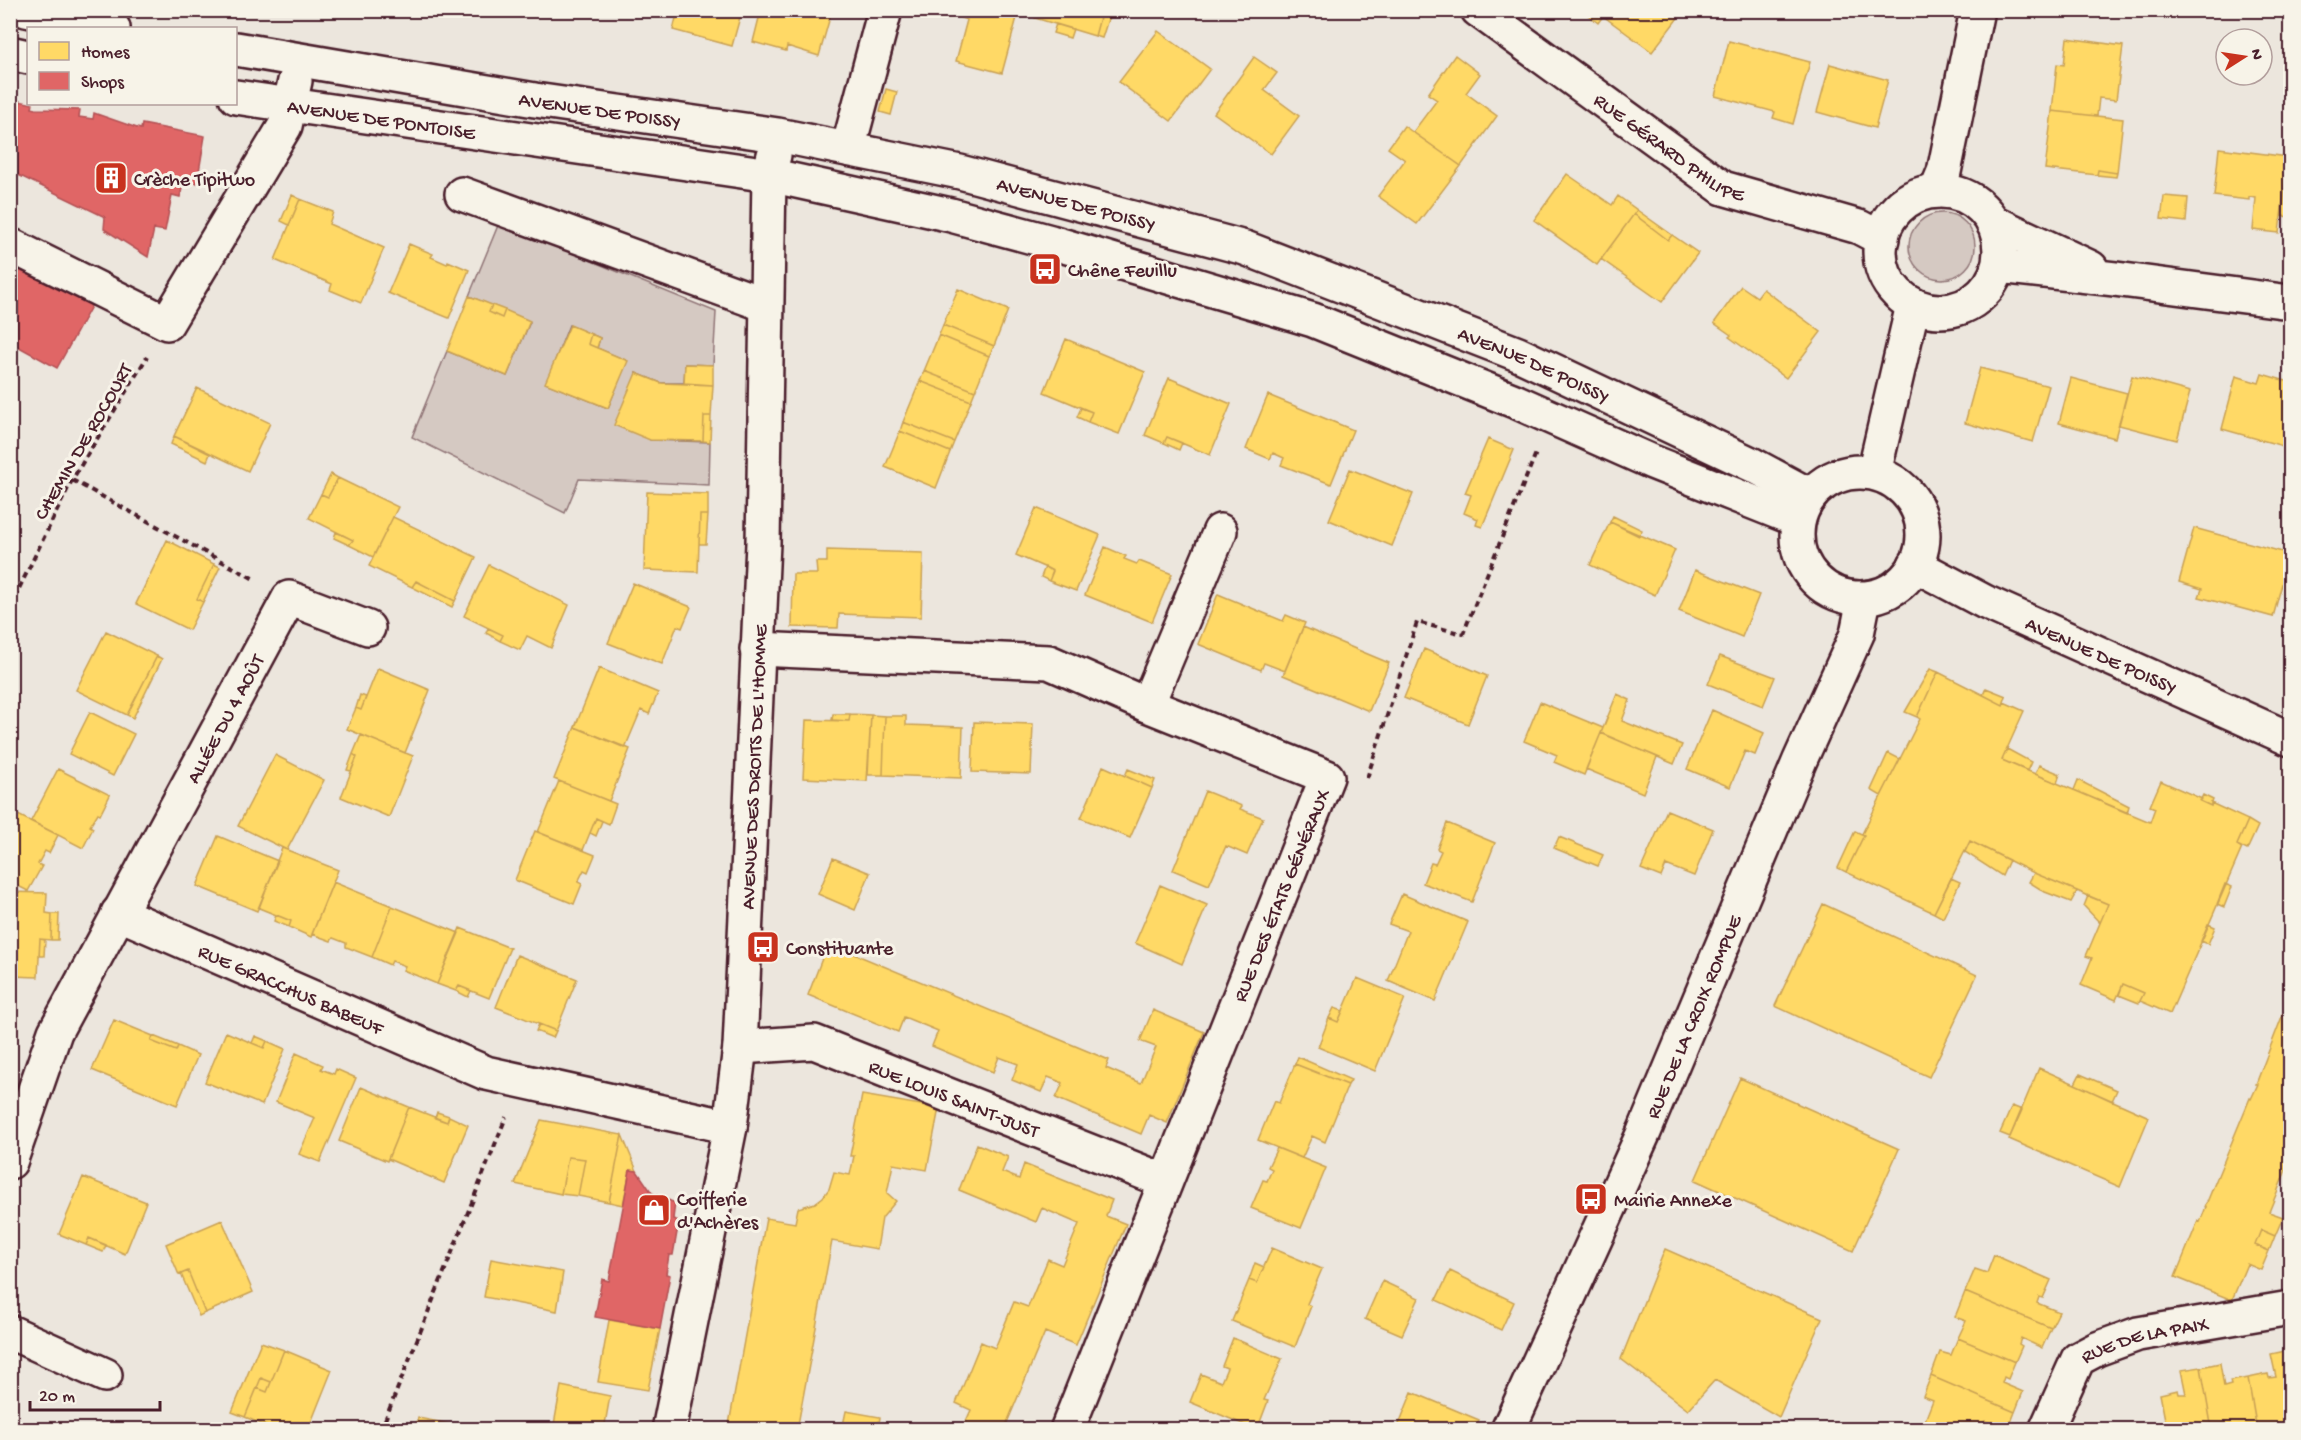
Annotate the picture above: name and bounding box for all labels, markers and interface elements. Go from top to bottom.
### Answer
legend [27,27,237,105]
north arrow [2214,27,2274,87]
text: Homes [81,43,131,64]
text: N [2245,48,2266,62]
text: Shops [81,73,125,94]
street label: AVENUE DE POISSY [517,89,682,136]
street label: RUE GÉRARD PHILIPE [1588,90,1748,209]
street label: AVENUE DE PONTOISE [285,97,478,147]
building icon: Crèche Tipitwo [93,160,129,196]
place label: Crèche Tipitwo [134,170,255,193]
street label: AVENUE DE POISSY [994,174,1157,239]
bus stop icon: Chêne Feuillu [1027,251,1063,287]
place label: Chêne Feuillu [1068,261,1178,284]
street label: AVENUE DE POISSY [1454,324,1612,410]
street label: CHEMIN DE ROCOURT [31,359,140,525]
street label: AVENUE DE POISSY [2021,614,2179,701]
street label: AVENUE DES DROITS DE L'HOMME [738,623,774,910]
street label: ALLÉE DU 4 AOÛT [183,650,272,788]
street label: RUE DES ÉTATS GÉNÉRAUX [1229,785,1337,1006]
street label: RUE DE LA CROIX ROMPUE [1643,911,1749,1123]
bus stop icon: Constituante [745,929,781,965]
place label: Constituante [786,939,894,962]
street label: RUE GRACCHUS BABEUF [194,941,388,1043]
street label: RUE LOUIS SAINT-JUST [865,1057,1043,1145]
bus stop icon: Mairie Annexe [1573,1181,1609,1217]
place label: Coifferie d'Achères [677,1190,759,1236]
place label: Mairie Annexe [1614,1191,1732,1214]
shop icon: Coifferie d'Achères [636,1192,672,1228]
street label: RUE DE LA PAIX [2078,1314,2212,1370]
scale bar [30,1374,160,1412]
text: 20 m [39,1387,75,1408]

